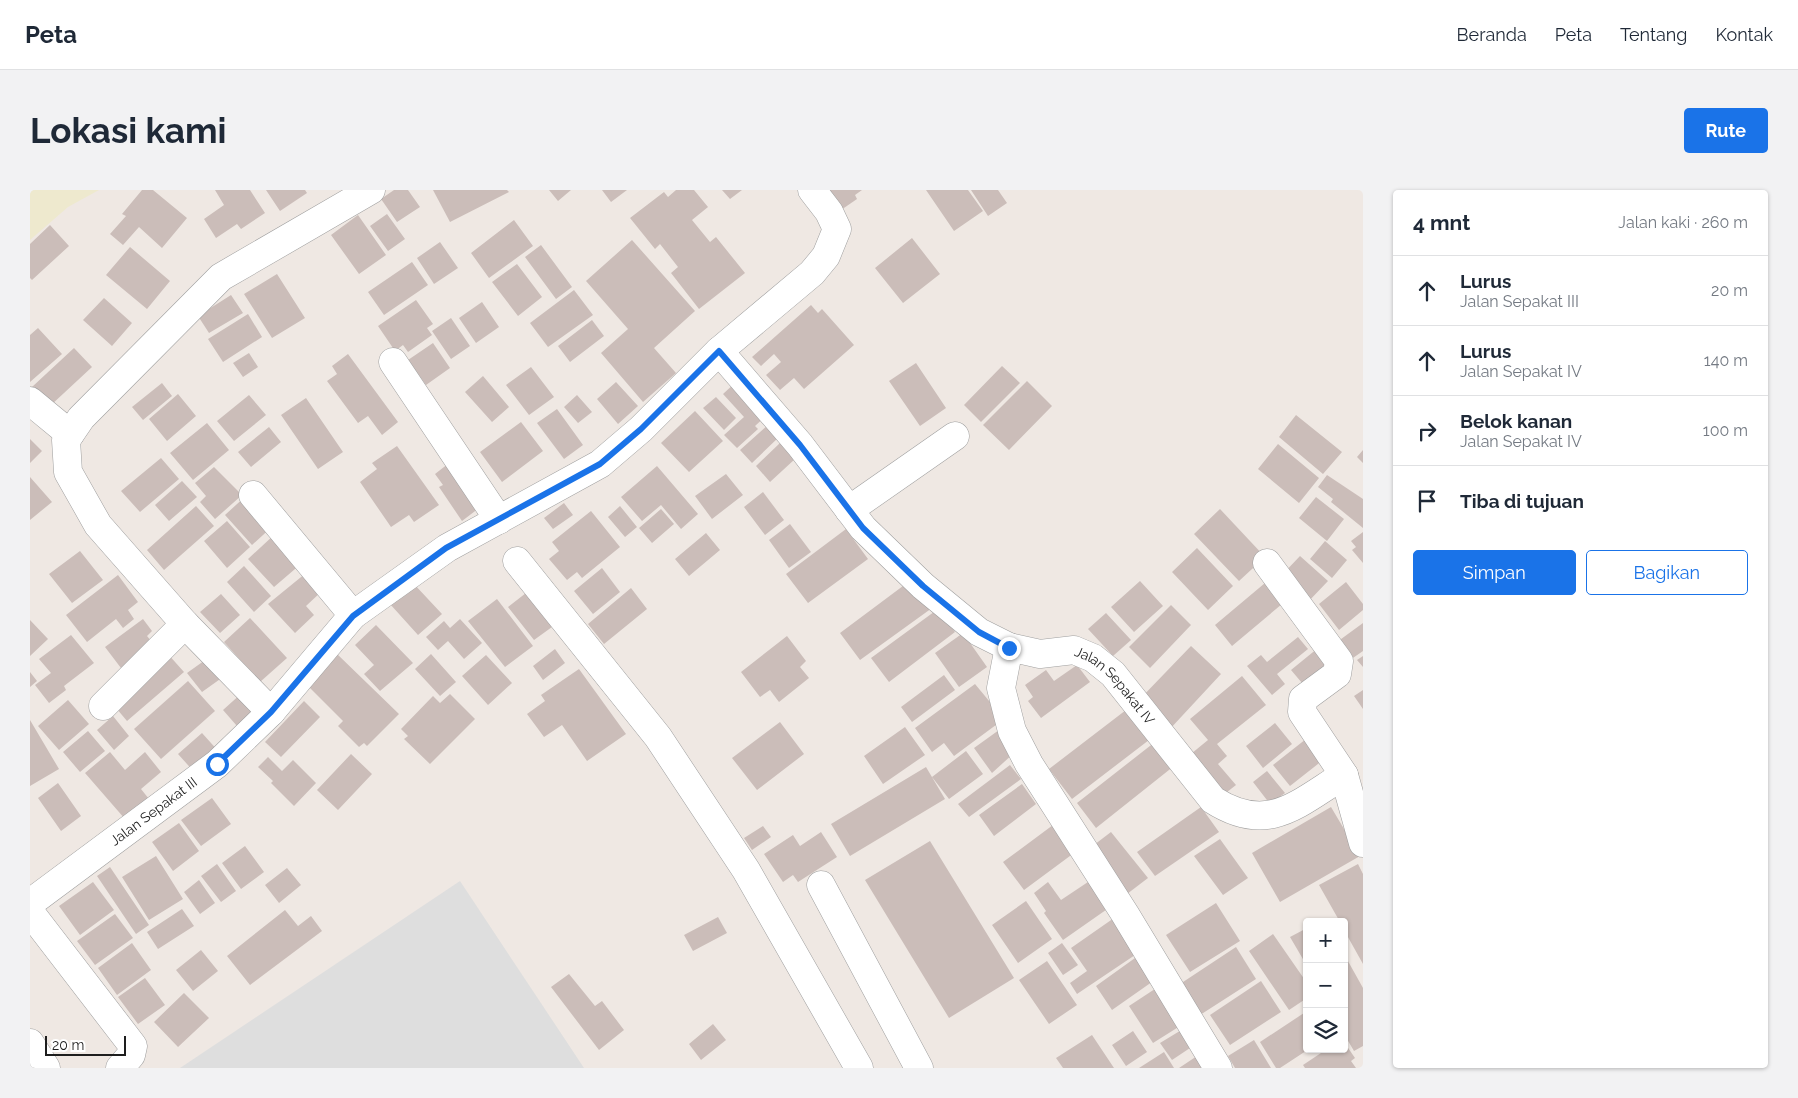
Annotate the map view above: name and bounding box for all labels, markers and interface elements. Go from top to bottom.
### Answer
text: Peta [25,20,77,49]
text: Beranda [1457,24,1527,45]
text: Peta [1555,24,1592,45]
text: Tentang [1620,24,1687,45]
text: Kontak [1715,24,1773,45]
button: Rute [1684,108,1768,153]
text: Lokasi kami [30,110,227,151]
text: 4 mnt [1413,210,1470,235]
text: Jalan kaki · 260 m [1618,213,1748,232]
text: Lurus [1460,270,1511,292]
icon: ahead [1413,277,1441,305]
text: 20 m [1711,281,1748,300]
text: Jalan Sepakat III [1460,292,1579,311]
text: Lurus [1460,340,1511,362]
icon: ahead [1413,347,1441,375]
text: 140 m [1704,351,1748,370]
text: Jalan Sepakat IV [1460,362,1582,381]
text: Belok kanan [1460,410,1572,432]
icon: right [1413,417,1441,445]
text: 100 m [1703,421,1748,440]
text: Jalan Sepakat IV [1460,432,1582,451]
icon: arrive [1413,487,1441,515]
text: Tiba di tujuan [1460,490,1584,512]
button: Simpan [1413,550,1576,595]
button: Bagikan [1586,550,1748,595]
route end [998,637,1021,660]
street label: Jalan Sepakat IV [1072,643,1158,728]
route start [206,753,229,776]
street label: Jalan Sepakat III [107,774,200,849]
map controls [1303,918,1348,1053]
button: + [1303,918,1348,963]
button: − [1303,963,1348,1008]
button: layers [1303,1008,1348,1053]
scale bar [45,1033,126,1056]
text: 20 m [52,1037,84,1053]

